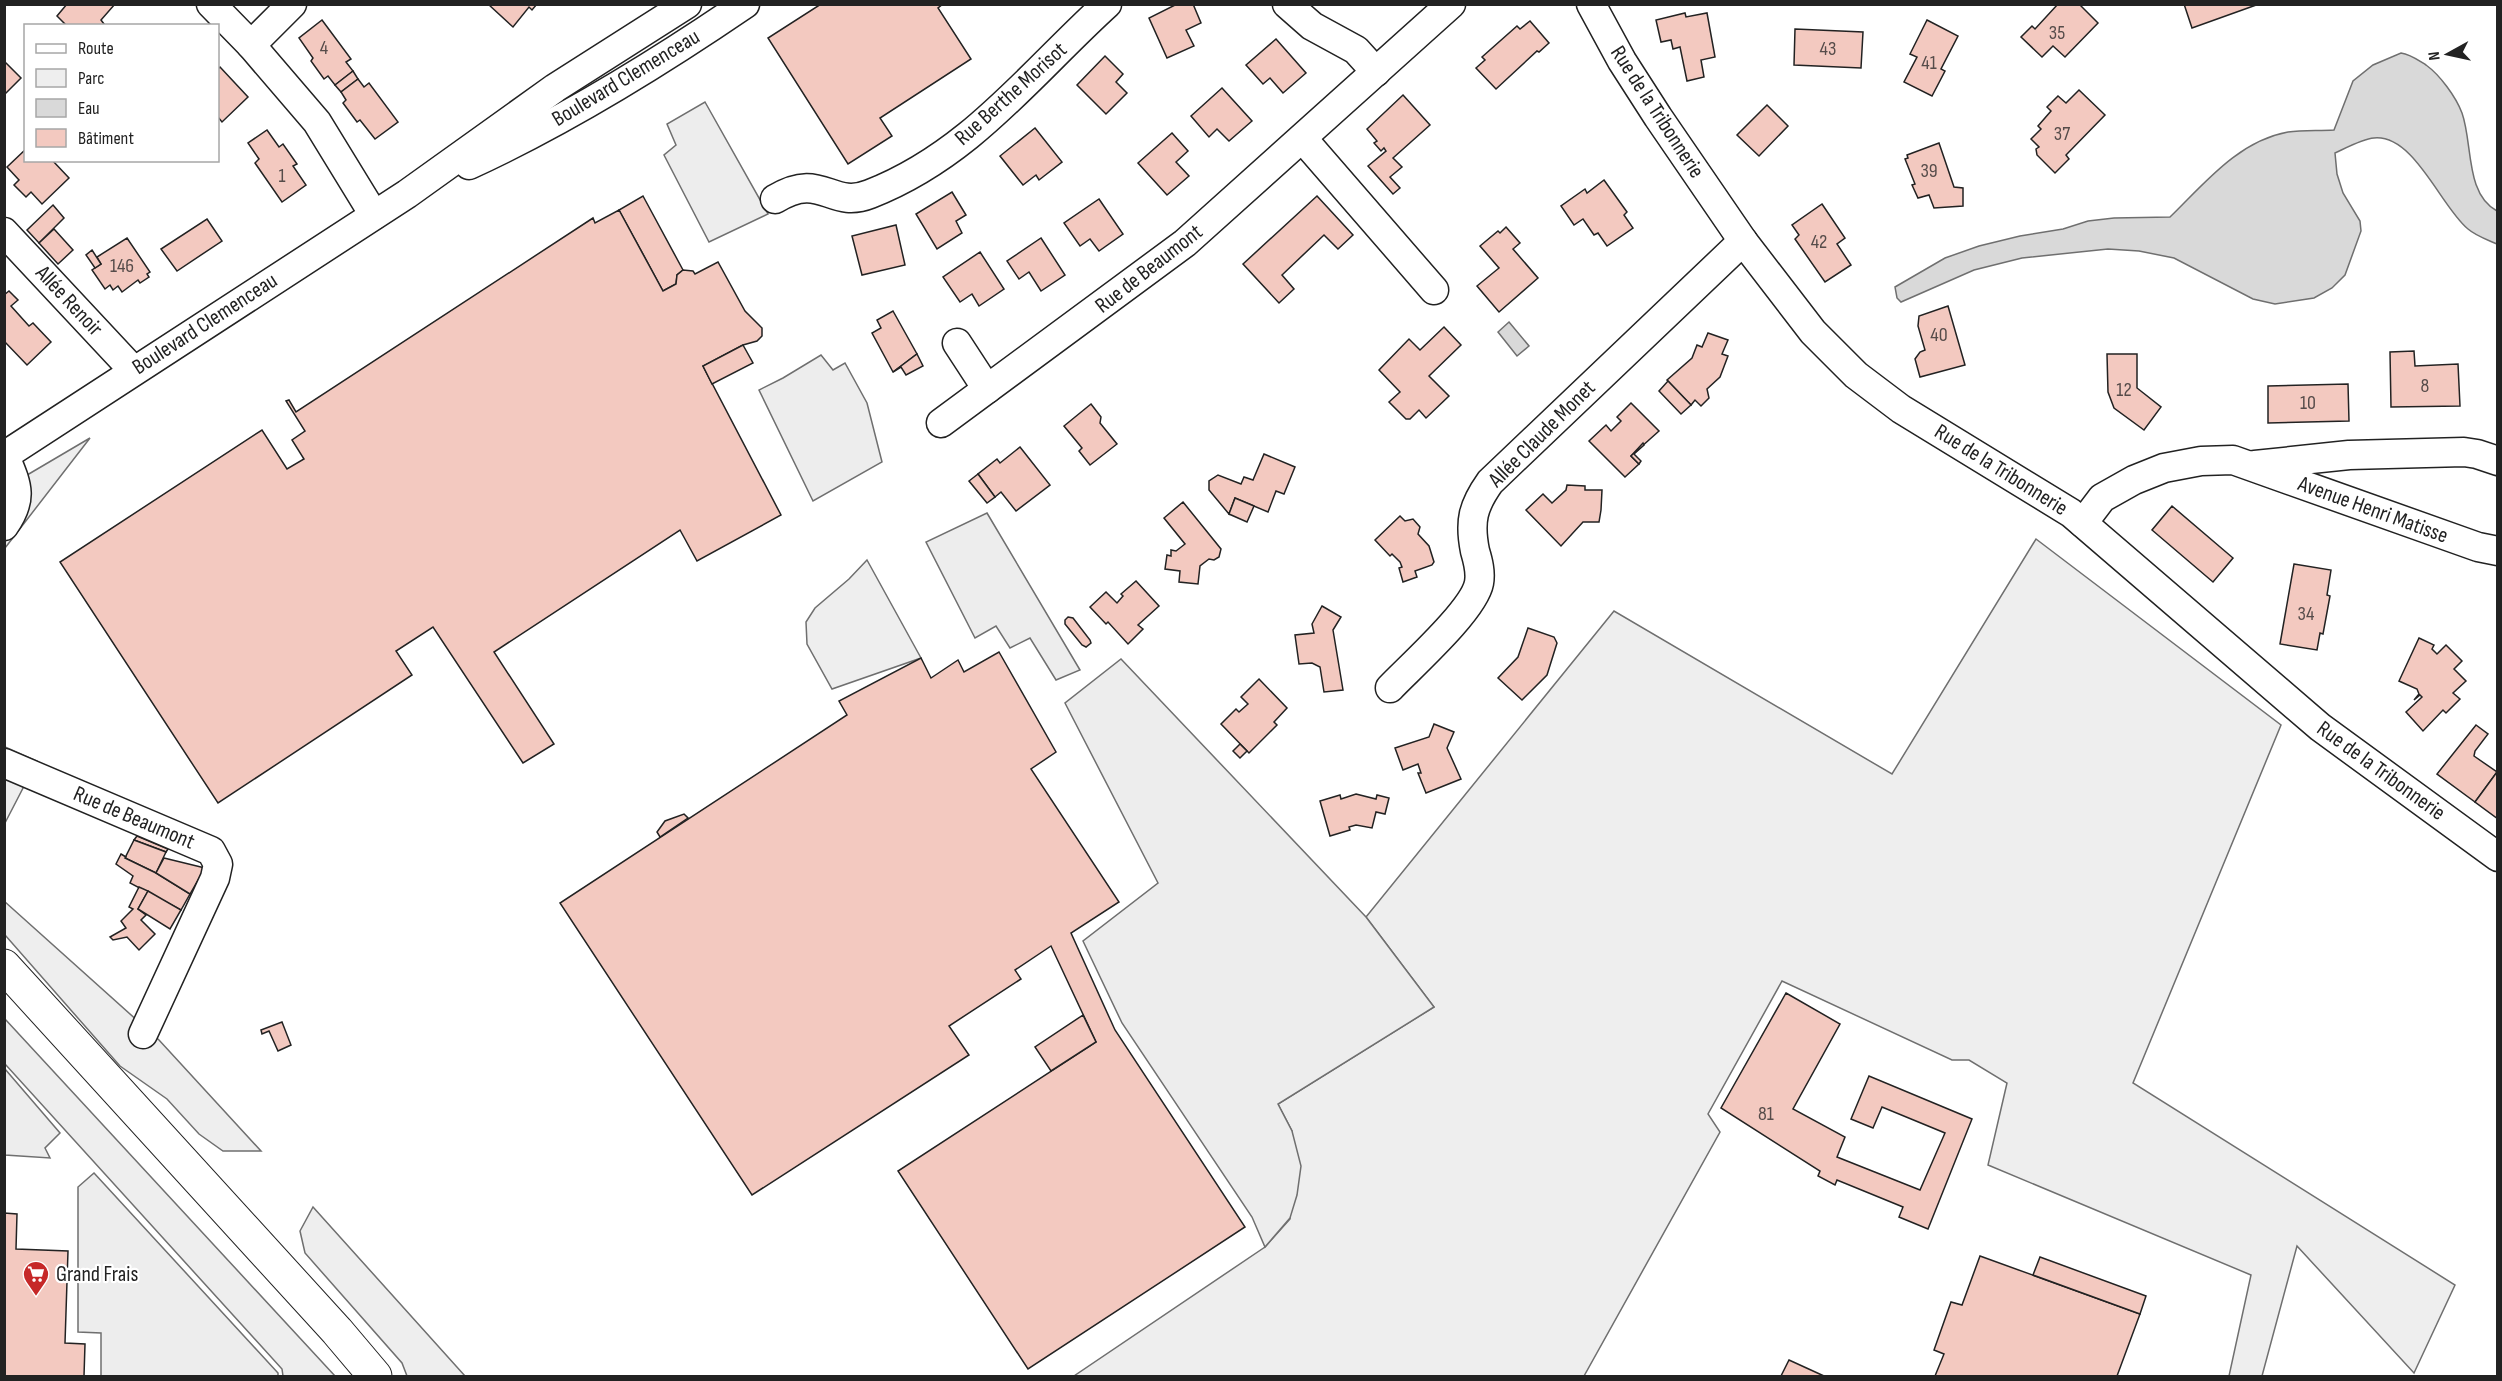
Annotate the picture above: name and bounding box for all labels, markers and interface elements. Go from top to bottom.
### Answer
house number: 35 [2049,21,2065,45]
street label: Boulevard Clemenceau [547,23,705,133]
legend [24,24,219,162]
north arrow [2418,24,2478,84]
house number: 4 [320,36,328,60]
street label: Rue Berthe Morisot [949,36,1073,151]
house number: 43 [1820,37,1836,61]
text: Route [78,38,114,59]
street label: Rue de la Tribonnerie [1604,41,1710,183]
text: N [2425,50,2445,61]
house number: 41 [1921,51,1937,75]
text: Parc [78,68,104,89]
text: Eau [78,98,100,119]
house number: 37 [2054,122,2070,146]
text: Bâtiment [78,128,134,149]
house number: 39 [1920,159,1938,183]
house number: 1 [279,164,286,188]
street label: Rue de Beaumont [1090,218,1208,319]
house number: 42 [1811,230,1827,254]
house number: 146 [110,254,134,278]
street label: Allée Renoir [29,259,108,342]
street label: Boulevard Clemenceau [127,267,283,381]
house number: 40 [1930,323,1948,347]
house number: 8 [2421,374,2429,398]
street label: Allée Claude Monet [1482,375,1601,494]
house number: 12 [2116,378,2132,402]
house number: 10 [2300,391,2316,415]
street label: Rue de la Tribonnerie [1929,418,2073,522]
street label: Avenue Henri Matisse [2294,470,2452,550]
house number: 34 [2298,602,2314,626]
street label: Rue de la Tribonnerie [2312,715,2450,827]
street label: Rue de Beaumont [69,780,199,856]
house number: 81 [1758,1102,1774,1126]
supermarket icon: Grand Frais [21,1259,51,1297]
place label: Grand Frais [56,1261,138,1288]

